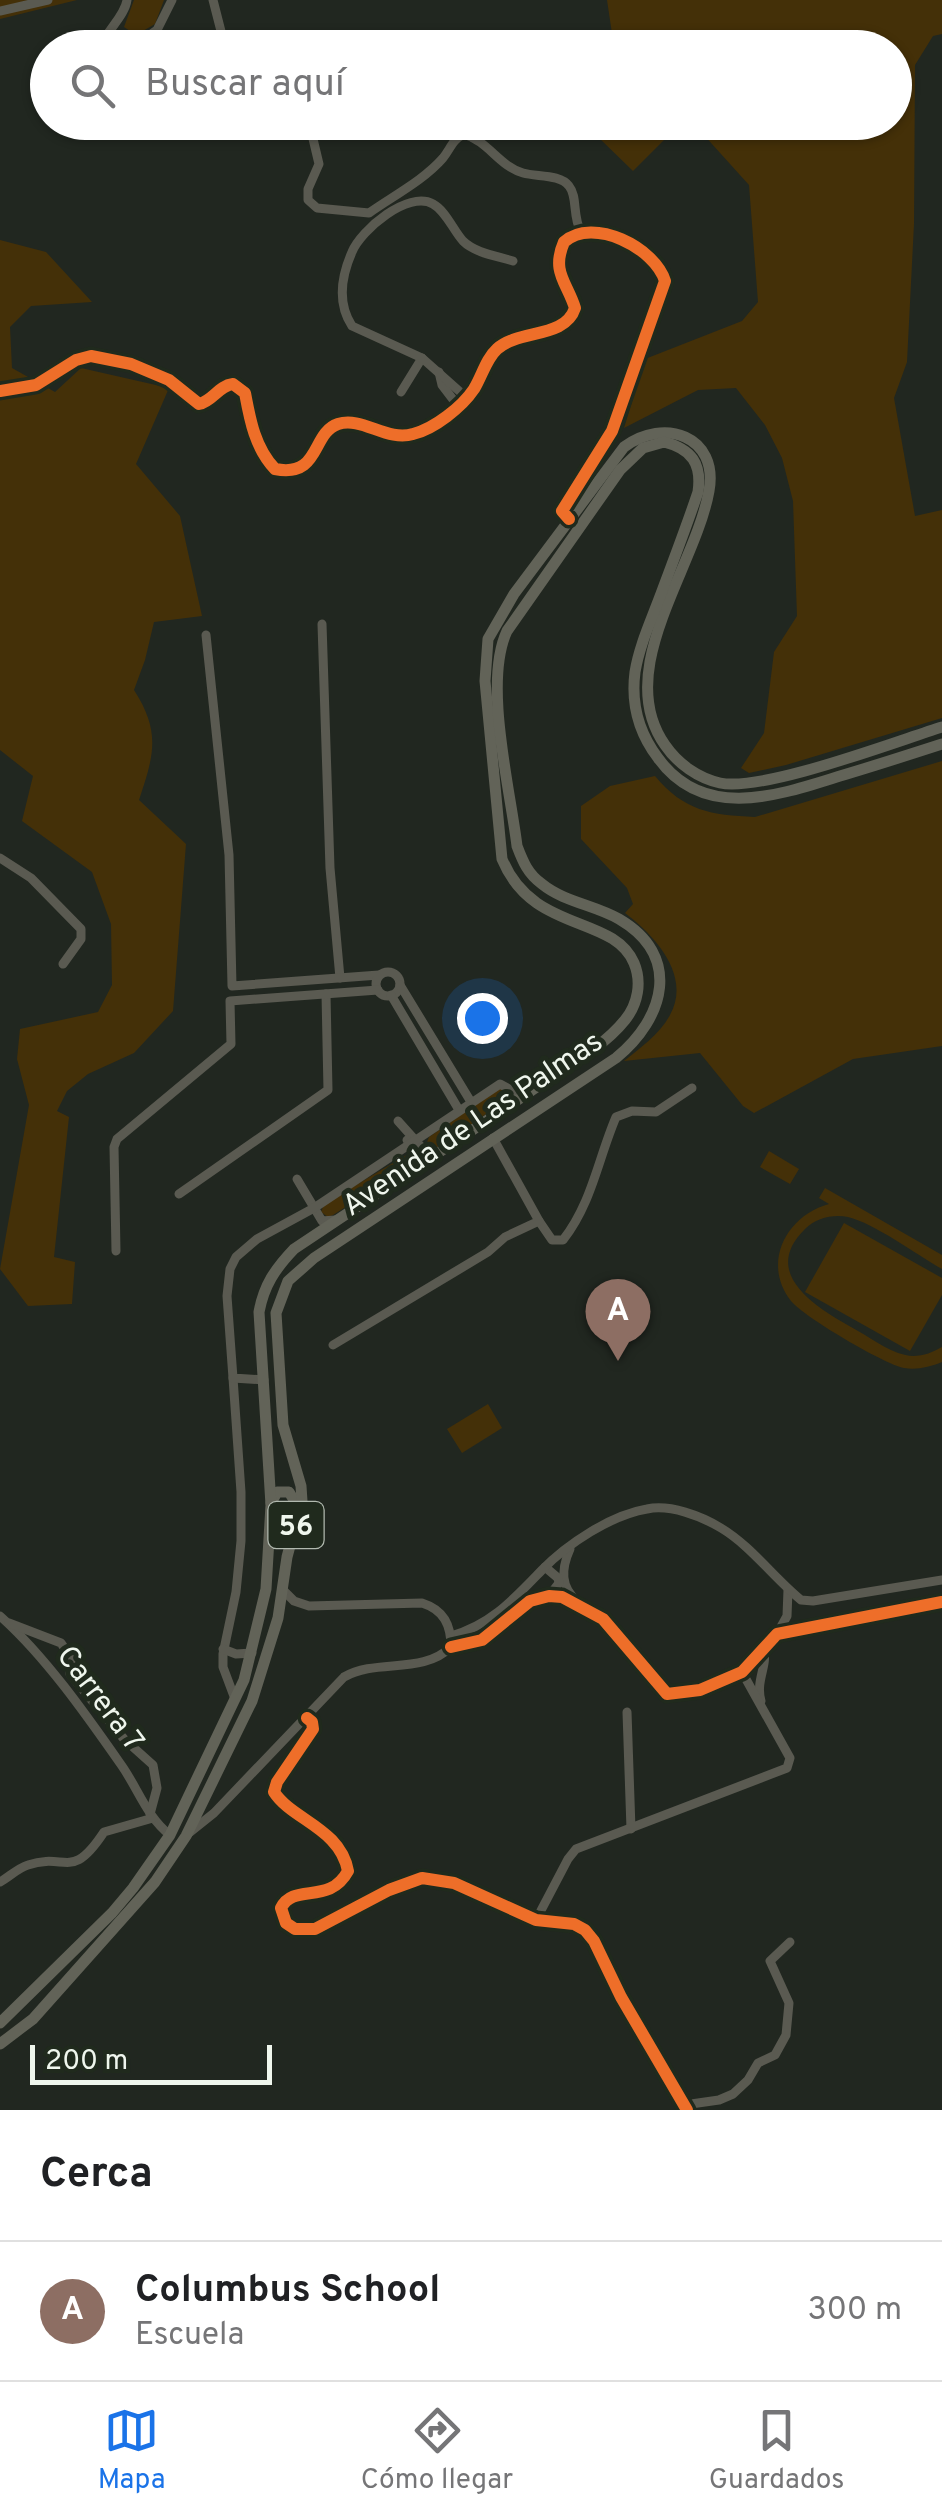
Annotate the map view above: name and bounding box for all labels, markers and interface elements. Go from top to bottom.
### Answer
search box [30,30,912,140]
icon: search [65,58,120,113]
text: Buscar aquí [145,61,345,110]
your location [457,993,508,1044]
street label: Avenida de Las Palmas [336,1024,611,1226]
pin: A [586,1278,650,1361]
road number: 56 [268,1502,324,1548]
street label: Carrera 7 [47,1639,151,1760]
scale bar [30,2040,272,2084]
text: 200 m [45,2044,128,2080]
text: Cerca [40,2149,153,2202]
text: Columbus School [135,2267,440,2316]
text: A [61,2291,84,2331]
text: 300 m [808,2291,902,2331]
text: Escuela [135,2316,244,2356]
tab: Mapa [98,2403,165,2499]
tab: Cómo llegar [361,2403,513,2499]
tab: Guardados [709,2403,844,2499]

